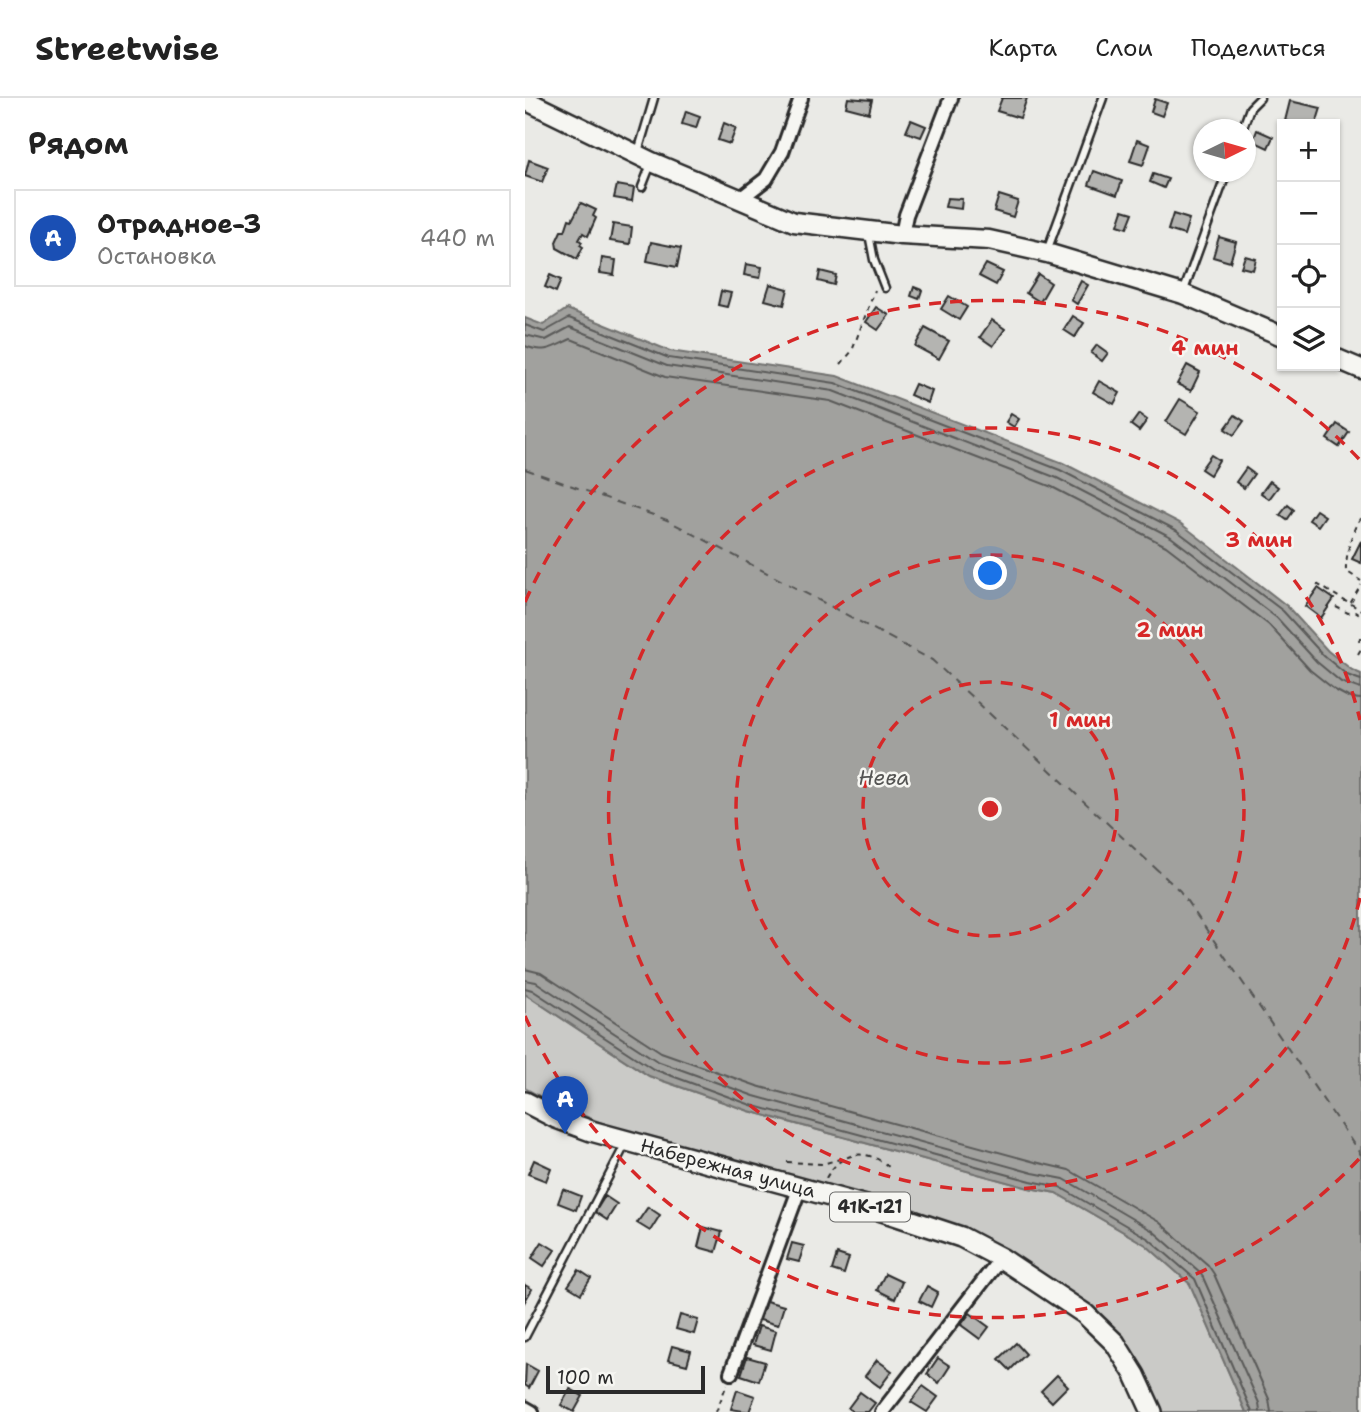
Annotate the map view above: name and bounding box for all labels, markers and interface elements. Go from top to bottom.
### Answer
text: Streetwise [35,26,219,71]
text: Карта [989,32,1057,64]
text: Слои [1095,32,1153,64]
text: Поделиться [1191,32,1326,64]
north arrow [1193,119,1256,182]
map controls [1277,119,1340,371]
button: + [1277,119,1340,182]
text: Рядом [28,123,128,164]
button: − [1277,182,1340,245]
text: Отрадное-3 [97,206,261,241]
text: A [44,223,62,253]
text: 440 m [420,223,495,253]
text: Остановка [97,241,216,271]
button: locate [1277,245,1340,308]
button: layers [1277,308,1340,371]
text: 4 мин [1171,334,1239,362]
text: 3 мин [1225,526,1293,554]
your location [973,556,1007,590]
text: 2 мин [1136,616,1204,644]
text: 1 мин [1049,706,1111,734]
water label: Нева [858,764,910,792]
centre of rings [978,797,1002,821]
pin: A [542,1076,588,1134]
street label: Набережная улица [638,1133,818,1203]
road number: 41К-121 [830,1192,910,1222]
scale bar [546,1363,705,1395]
text: 100 m [557,1365,614,1390]

